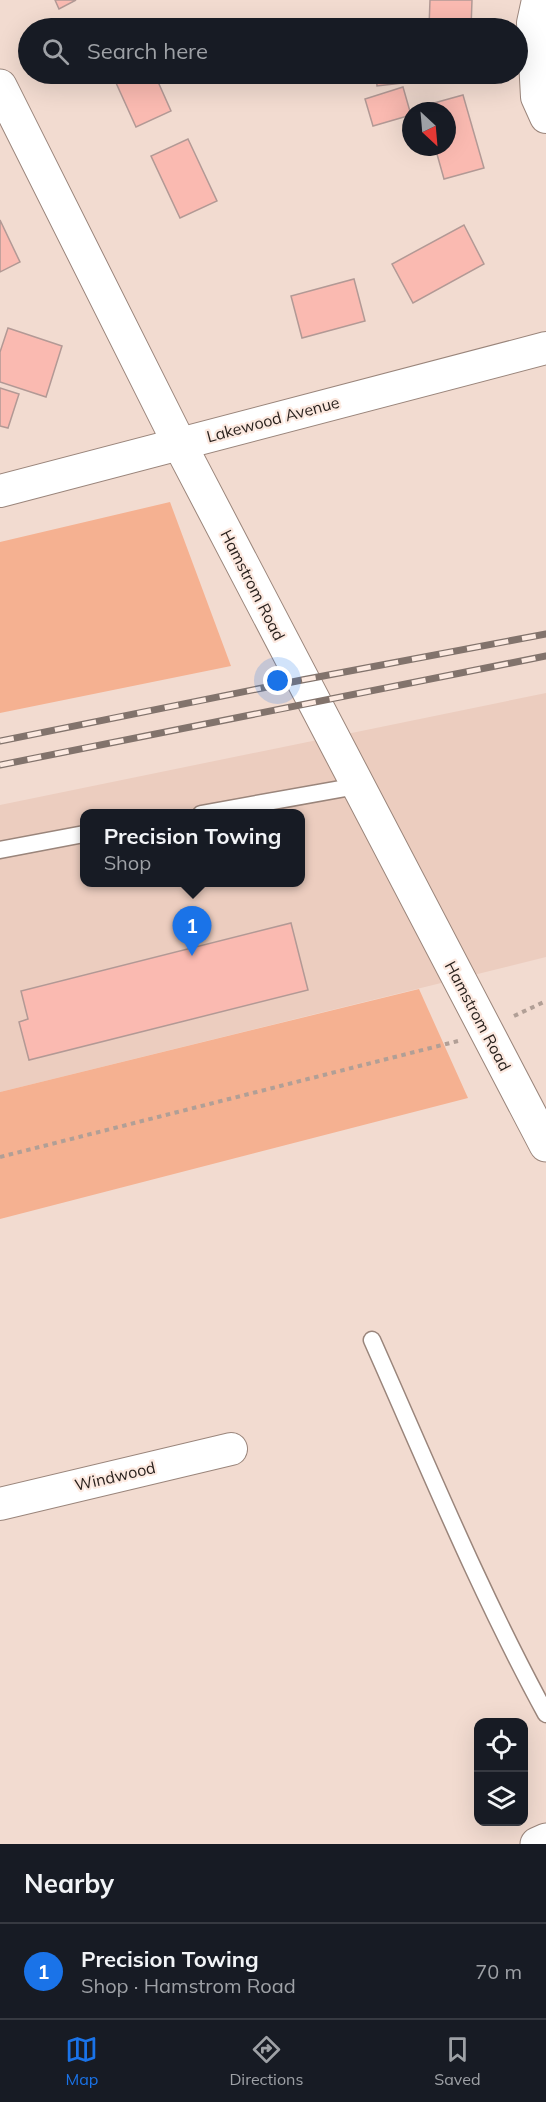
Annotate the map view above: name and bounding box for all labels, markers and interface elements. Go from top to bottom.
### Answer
search box [18,18,528,84]
icon: search [39,35,72,68]
text: Search here [87,37,208,65]
north arrow [402,102,456,156]
street label: Lakewood Avenue [204,392,342,446]
street label: Hamstrom Road [216,526,290,644]
your location [263,666,292,695]
popup [80,809,305,887]
text: Precision Towing [104,822,281,850]
text: Shop [104,850,151,875]
pin: 1 [172,906,212,956]
street label: Hamstrom Road [441,958,515,1074]
street label: Windwood [73,1457,157,1495]
map controls [474,1718,528,1826]
button: locate [474,1718,528,1772]
button: layers [474,1772,528,1826]
text: Nearby [24,1867,114,1900]
text: Precision Towing [81,1945,259,1973]
text: 1 [38,1959,50,1984]
text: 70 m [475,1959,522,1984]
text: Shop · Hamstrom Road [81,1973,296,1998]
tab: Map [65,2033,98,2089]
tab: Directions [229,2033,303,2089]
tab: Saved [434,2033,481,2089]

